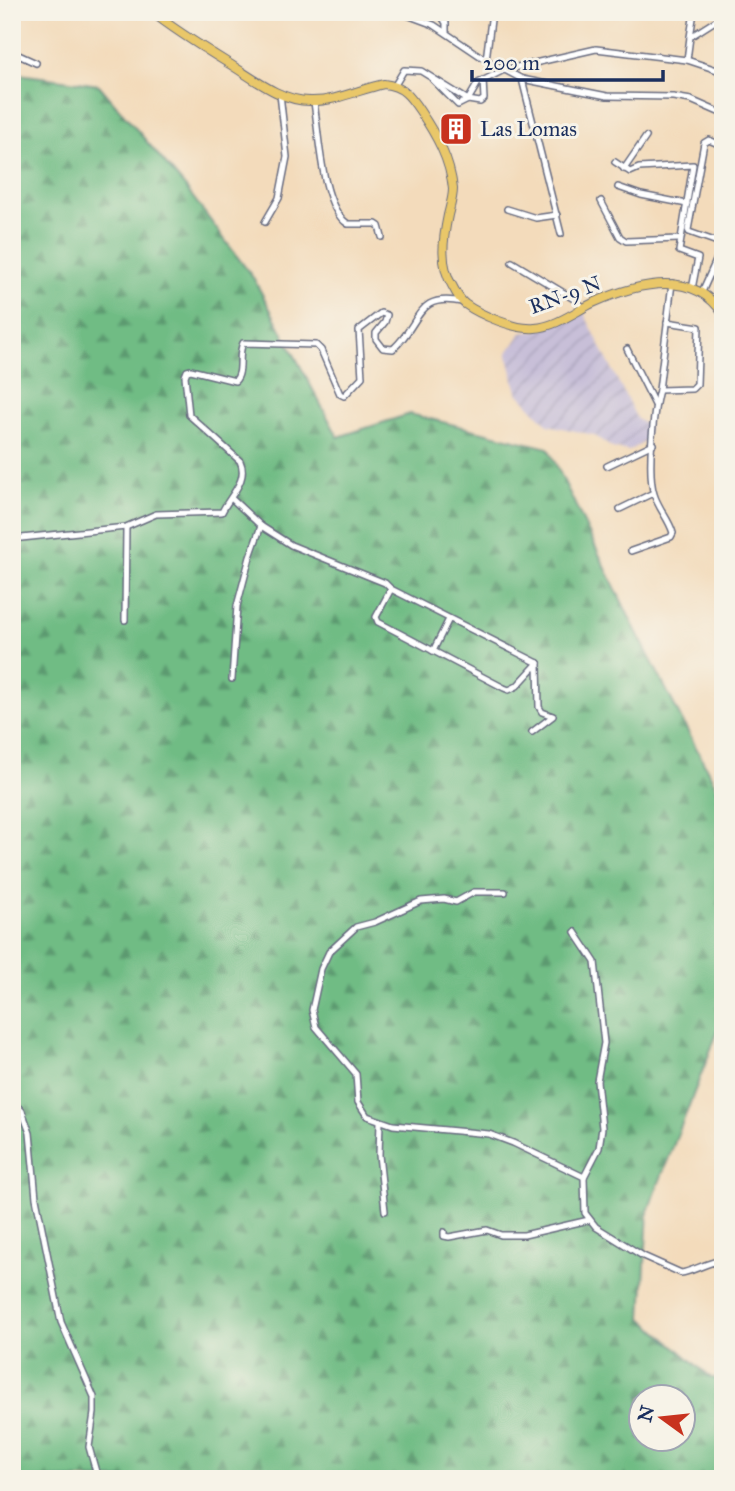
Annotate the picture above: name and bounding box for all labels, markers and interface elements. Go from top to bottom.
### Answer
scale bar [472,38,663,82]
text: 200 m [483,50,540,76]
building icon: Las Lomas [437,110,475,148]
place label: Las Lomas [480,116,577,142]
street label: RN-9 N [525,270,605,320]
north arrow [626,1382,696,1452]
text: N [633,1403,659,1424]

